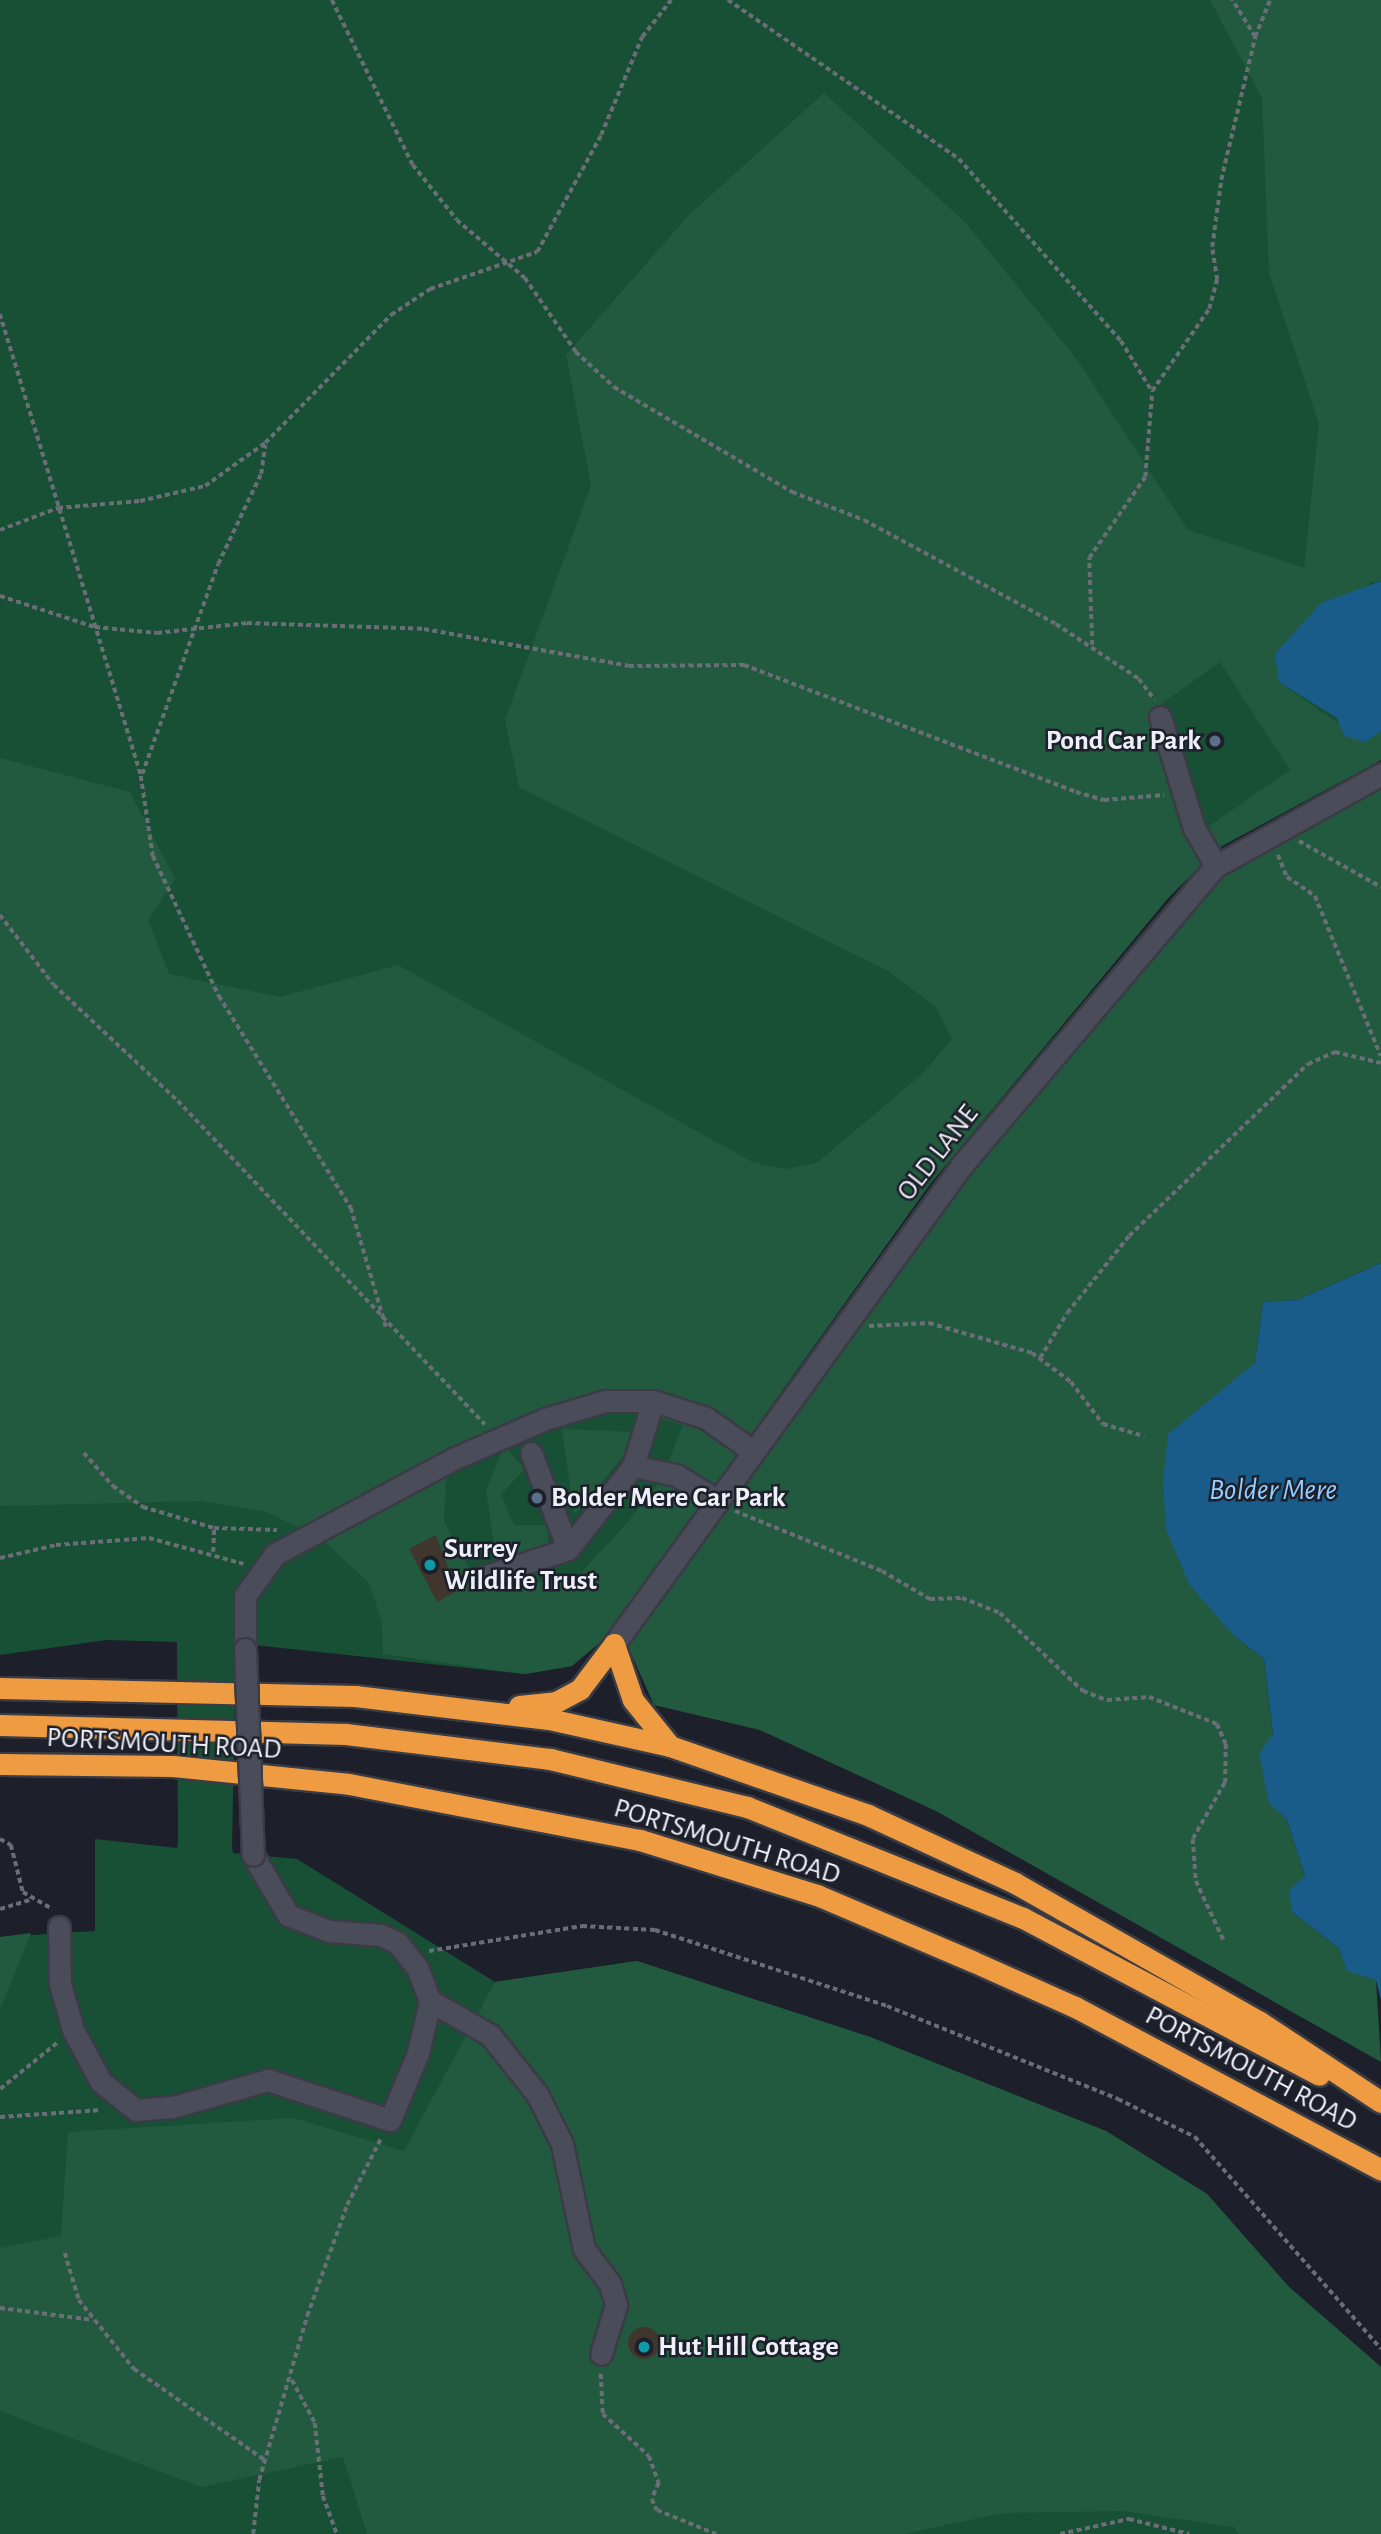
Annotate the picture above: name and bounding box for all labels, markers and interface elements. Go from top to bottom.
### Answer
place label: Pond Car Park [1046,724,1201,758]
marker: Pond Car Park [1207,733,1223,749]
street label: OLD LANE [890,1098,986,1208]
water label: Bolder Mere [1209,1472,1337,1508]
place label: Bolder Mere Car Park [551,1481,786,1515]
marker: Bolder Mere Car Park [529,1490,545,1506]
place label: Surrey Wildlife Trust [444,1532,597,1598]
marker: Surrey Wildlife Trust [422,1557,438,1573]
street label: PORTSMOUTH ROAD [46,1721,282,1767]
street label: PORTSMOUTH ROAD [610,1792,844,1892]
street label: PORTSMOUTH ROAD [1139,1999,1363,2139]
place label: Hut Hill Cottage [658,2330,839,2364]
marker: Hut Hill Cottage [636,2339,652,2355]

